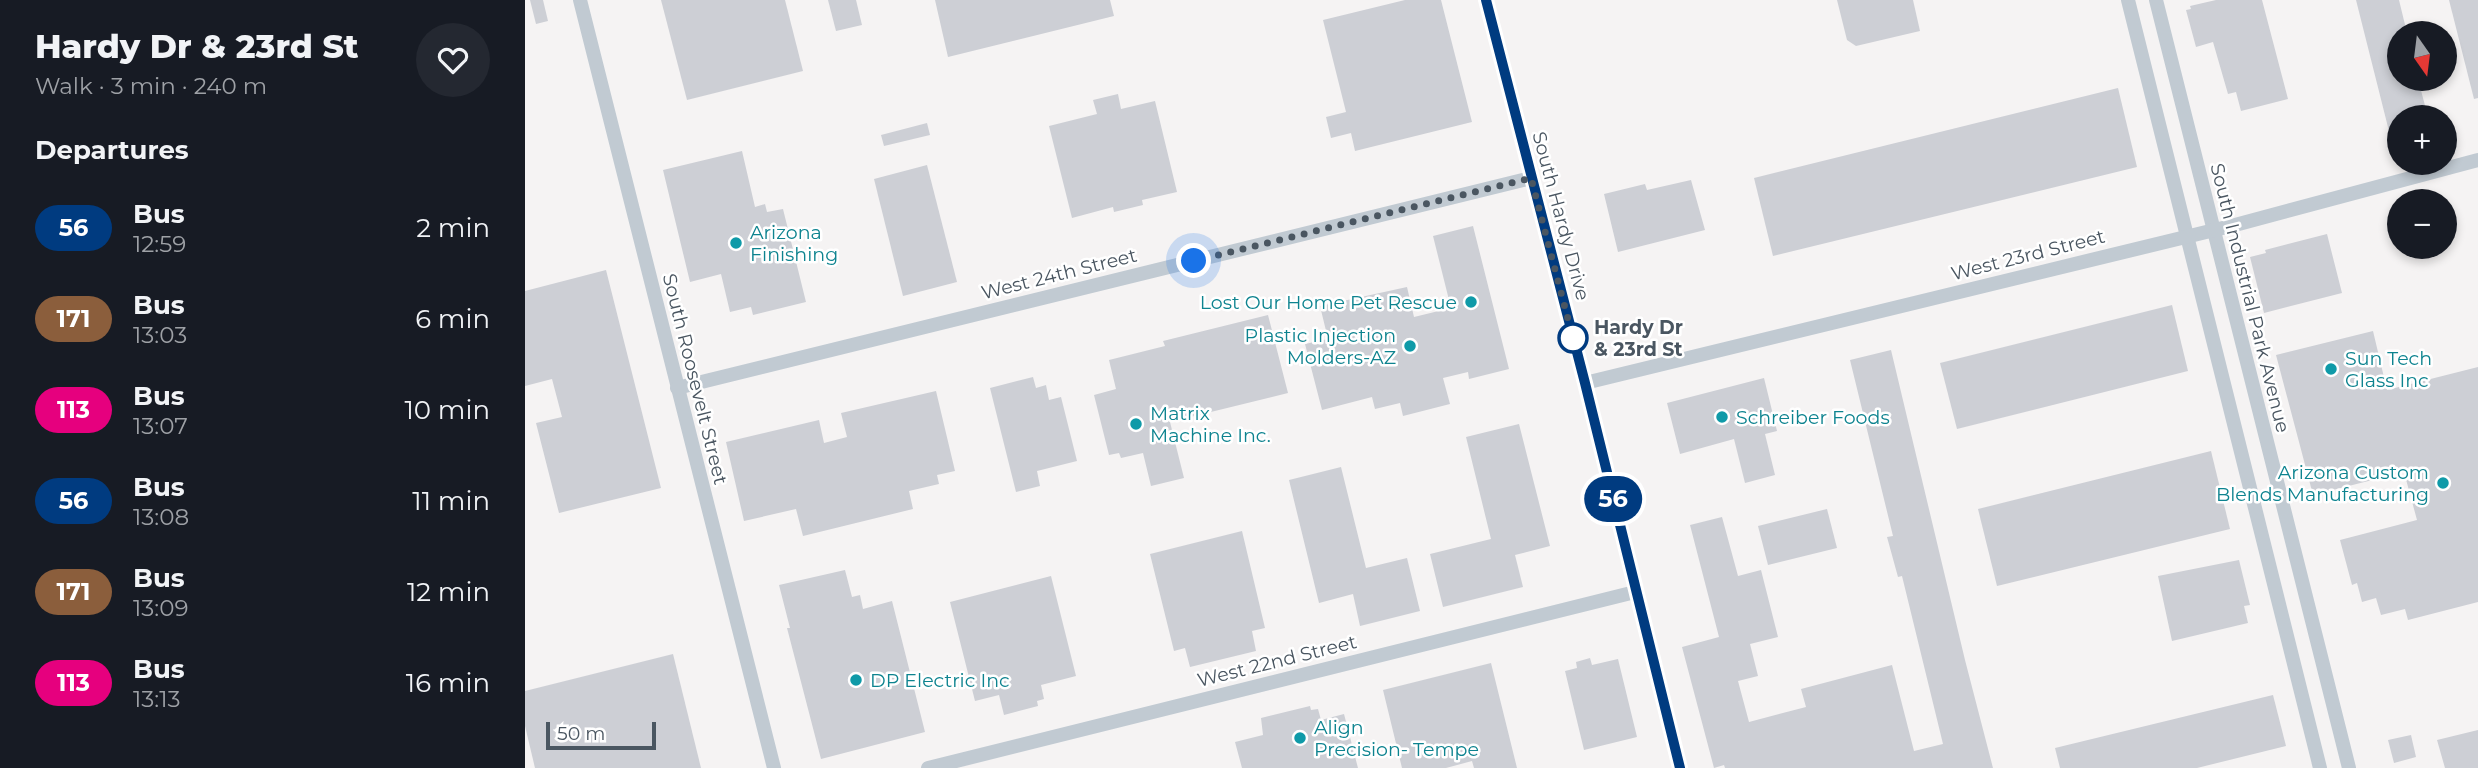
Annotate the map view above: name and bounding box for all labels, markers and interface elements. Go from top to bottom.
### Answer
north arrow [2387,21,2457,91]
map controls [2387,21,2457,259]
button: heart [416,23,490,97]
text: Hardy Dr & 23rd St [35,26,359,66]
text: Walk · 3 min · 240 m [35,72,267,100]
button: + [2387,105,2457,175]
street label: South Hardy Drive [1527,129,1595,303]
text: Departures [35,134,189,166]
street label: South Industrial Park Avenue [2205,161,2295,435]
button: − [2387,189,2457,259]
text: Bus [133,198,185,230]
text: 2 min [416,212,490,244]
text: 56 [59,213,88,242]
place label: Arizona Finishing [750,221,838,266]
street label: West 23rd Street [1949,225,2108,285]
text: 12:59 [133,230,186,258]
marker: Arizona Finishing [728,235,744,251]
street label: West 24th Street [979,243,1139,304]
your location [1176,243,1211,278]
street label: South Roosevelt Street [658,271,732,487]
text: Bus [133,289,185,321]
place label: Lost Our Home Pet Rescue [1200,291,1457,314]
marker: Lost Our Home Pet Rescue [1463,294,1479,310]
text: 6 min [415,303,490,335]
text: 171 [57,304,90,333]
place label: Hardy Dr & 23rd St [1594,316,1683,361]
text: 13:03 [133,321,187,349]
marker: Hardy Dr & 23rd St [1558,323,1588,353]
place label: Plastic Injection Molders-AZ [1245,324,1396,369]
marker: Plastic Injection Molders-AZ [1402,338,1418,354]
place label: Sun Tech Glass Inc [2345,347,2432,392]
marker: Sun Tech Glass Inc [2323,361,2339,377]
text: Bus [133,380,185,412]
text: 10 min [404,394,490,426]
text: 113 [57,395,90,424]
place label: Matrix Machine Inc. [1150,402,1271,447]
place label: Schreiber Foods [1736,406,1890,429]
marker: Schreiber Foods [1714,409,1730,425]
text: 13:07 [133,412,188,440]
marker: Matrix Machine Inc. [1128,416,1144,432]
place label: Arizona Custom Blends Manufacturing [2216,461,2429,506]
text: Bus [133,471,185,503]
marker: Arizona Custom Blends Manufacturing [2435,475,2451,491]
line badge: 56 [1581,476,1645,522]
text: 56 [1598,484,1628,513]
text: 11 min [412,485,490,517]
text: 56 [59,486,88,515]
text: 13:08 [133,503,189,531]
text: Bus [133,562,185,594]
text: 12 min [407,576,490,608]
text: 171 [57,577,90,606]
text: 13:09 [133,594,188,622]
street label: West 22nd Street [1195,630,1359,692]
text: Bus [133,653,185,685]
text: 16 min [406,667,490,699]
text: 113 [57,668,90,697]
place label: DP Electric Inc [870,669,1010,692]
marker: DP Electric Inc [848,672,864,688]
text: 13:13 [133,685,180,713]
place label: Align Precision- Tempe [1314,716,1479,761]
scale bar [546,719,656,751]
text: 50 m [557,722,605,745]
marker: Align Precision- Tempe [1292,730,1308,746]

